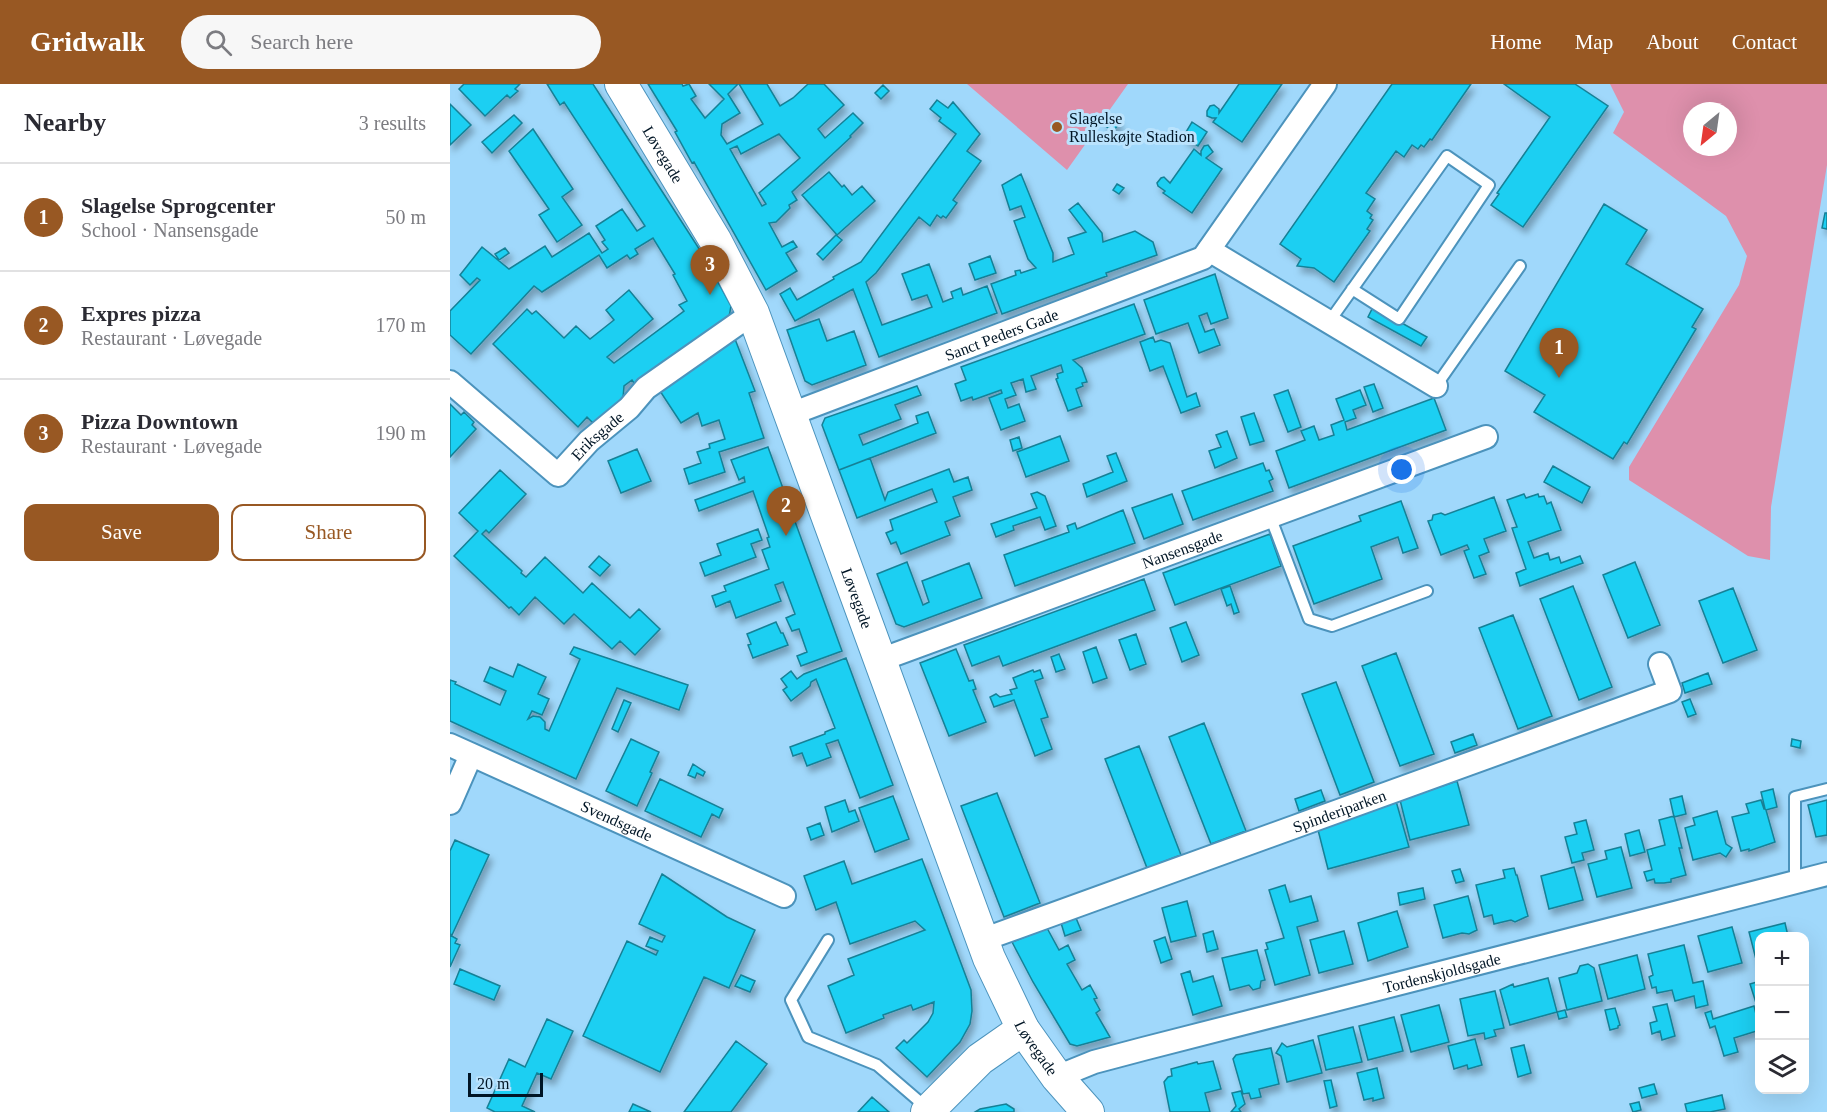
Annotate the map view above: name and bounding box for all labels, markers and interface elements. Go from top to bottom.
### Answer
search box [181,15,601,69]
text: Gridwalk [30,26,145,57]
icon: search [202,26,235,59]
text: Search here [250,29,353,54]
text: Home [1490,30,1542,54]
text: Map [1575,30,1613,54]
text: About [1646,30,1699,54]
text: Contact [1732,30,1797,54]
north arrow [1683,102,1737,156]
text: Nearby [24,108,106,137]
place label: Slagelse Rulleskøjte Stadion [1069,110,1195,146]
text: 3 results [359,112,426,134]
marker: Slagelse Rulleskøjte Stadion [1050,120,1064,134]
street label: Løvegade [640,123,687,186]
text: Slagelse Sprogcenter [81,193,276,218]
text: 1 [39,206,49,228]
text: 50 m [385,206,426,228]
text: School · Nansensgade [81,219,259,241]
pin: 3 [690,246,730,295]
text: Expres pizza [81,301,201,326]
street label: Sanct Peders Gade [942,305,1061,364]
text: 2 [39,314,49,336]
text: 170 m [375,314,426,336]
text: Restaurant · Løvegade [81,327,262,349]
pin: 1 [1540,328,1578,378]
street label: Eriksgade [568,408,626,463]
text: Pizza Downtown [81,409,238,434]
text: 3 [39,422,49,444]
text: 190 m [375,422,426,444]
text: Restaurant · Løvegade [81,435,262,457]
your location [1387,455,1416,484]
pin: 2 [766,486,806,536]
button: Save [24,504,219,561]
button: Share [231,504,426,561]
street label: Nansensgade [1140,526,1225,571]
street label: Løvegade [838,566,876,631]
street label: Spinderiparken [1290,786,1388,835]
street label: Svendsgade [578,797,655,844]
map controls [1755,932,1809,1094]
button: + [1755,932,1809,986]
street label: Tordenskjoldsgade [1381,949,1502,996]
button: − [1755,986,1809,1040]
street label: Løvegade [1012,1018,1061,1078]
button: layers [1755,1040,1809,1094]
scale bar [468,1070,543,1098]
text: 20 m [477,1075,509,1092]

